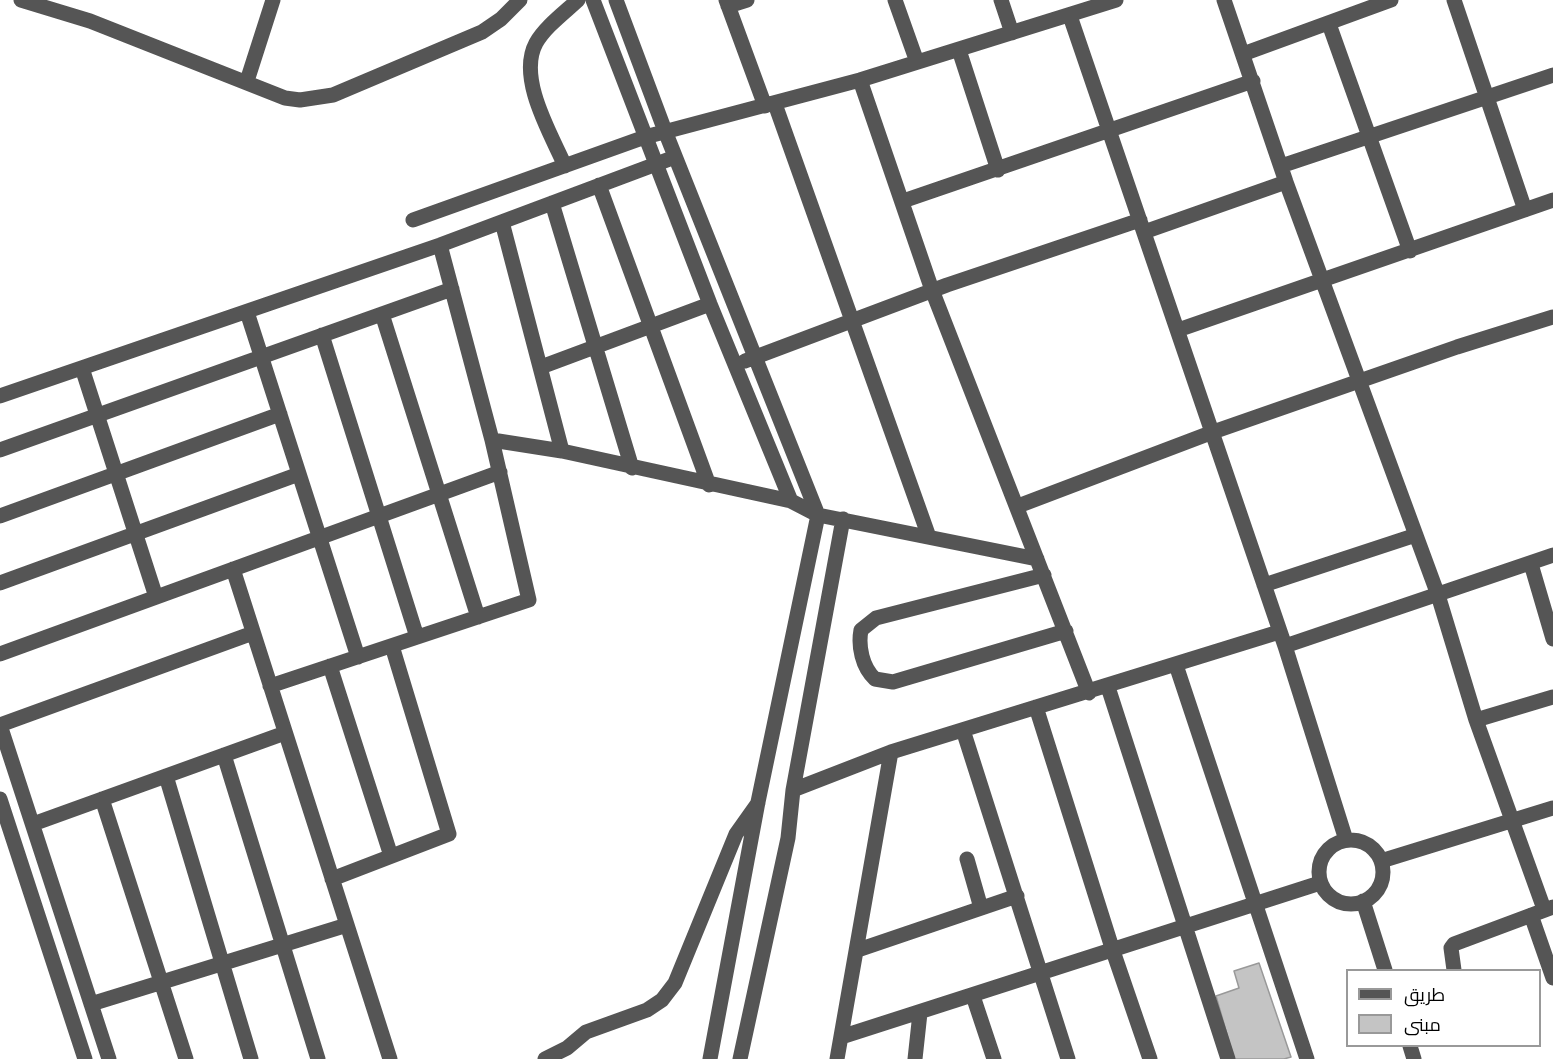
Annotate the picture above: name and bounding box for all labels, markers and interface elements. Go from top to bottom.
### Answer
legend [1346,969,1541,1047]
text: طريق [1404,982,1445,1006]
text: مبنى [1404,1012,1441,1036]

